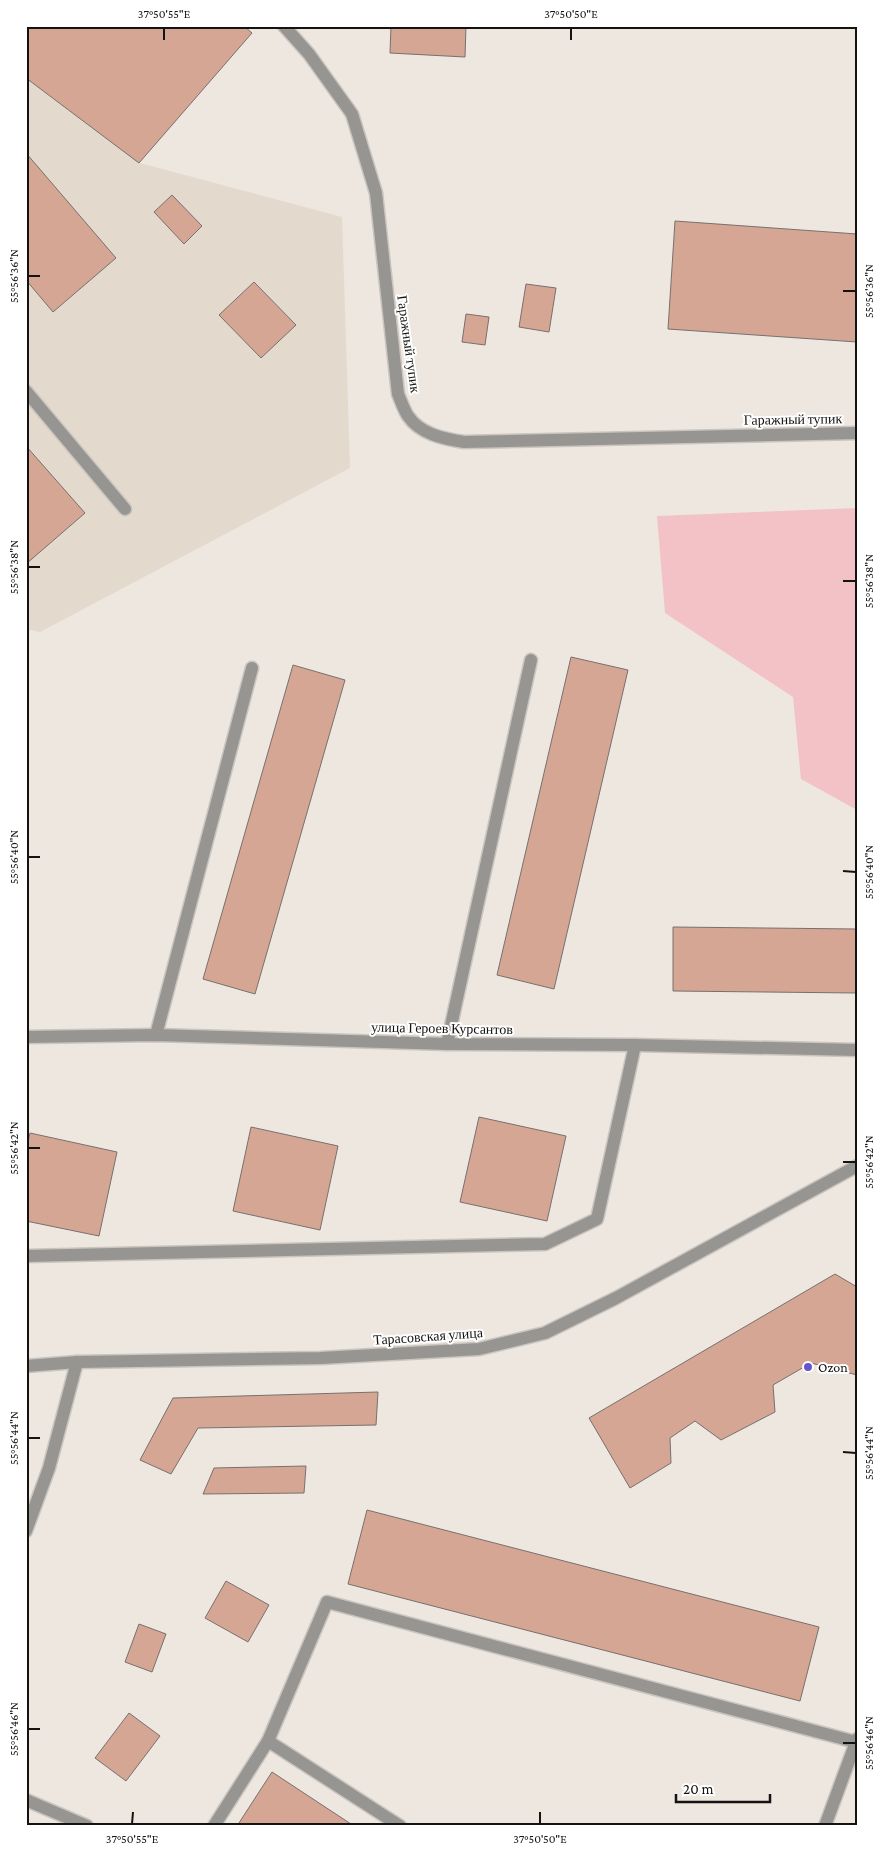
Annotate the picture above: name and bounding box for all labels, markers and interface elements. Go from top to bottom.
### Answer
text: 37°50'55"E [138,7,191,21]
text: 37°50'50"E [544,7,598,21]
text: 55°56'36"N [7,249,21,303]
text: 55°56'36"N [862,264,876,318]
street label: Гаражный тупик [394,294,424,394]
street label: Гаражный тупик [744,410,843,428]
text: 55°56'38"N [7,540,21,594]
text: 55°56'38"N [862,554,876,608]
text: 55°56'40"N [7,830,21,884]
text: 55°56'40"N [862,845,876,899]
street label: улица Героев Курсантов [371,1019,514,1037]
text: 55°56'42"N [7,1121,21,1175]
text: 55°56'42"N [862,1135,876,1189]
street label: Тарасовская улица [373,1324,484,1348]
place label: Ozon [818,1359,848,1375]
marker: Ozon [802,1361,814,1373]
text: 55°56'44"N [7,1411,21,1465]
text: 55°56'44"N [862,1426,876,1480]
text: 55°56'46"N [7,1702,21,1756]
text: 55°56'46"N [862,1716,876,1770]
scale bar [676,1772,769,1804]
text: 20 m [683,1781,714,1797]
text: 37°50'55"E [106,1832,159,1846]
text: 37°50'50"E [513,1832,567,1846]

